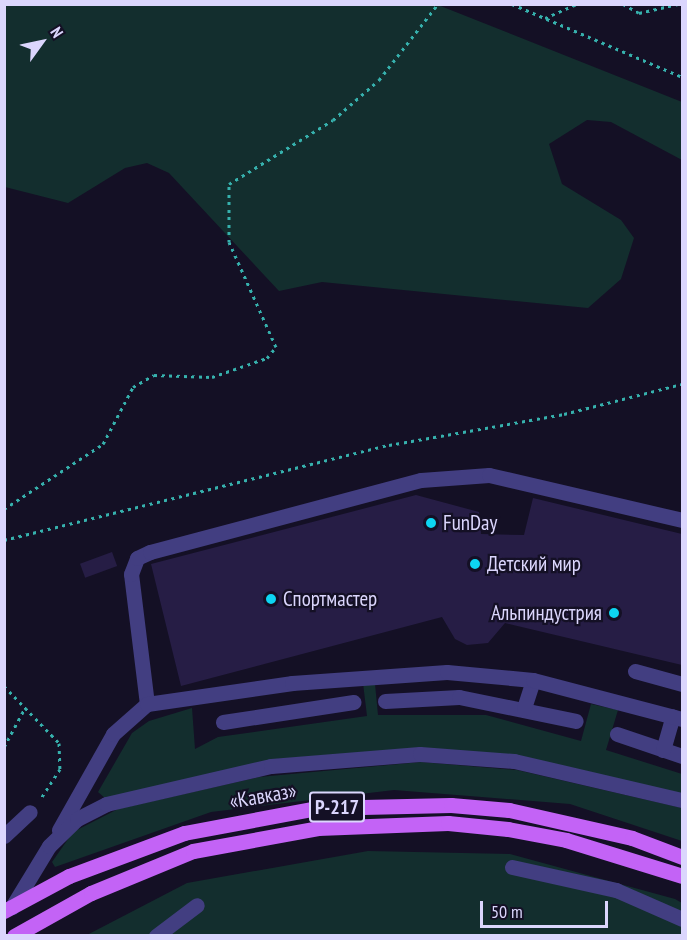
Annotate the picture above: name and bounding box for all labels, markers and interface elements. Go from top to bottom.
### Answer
north arrow [12,12,72,72]
text: N [46,23,68,41]
place label: FunDay [443,510,497,536]
marker: FunDay [424,516,438,530]
place label: Детский мир [487,551,581,577]
marker: Детский мир [468,557,482,571]
place label: Спортмастер [283,586,377,612]
marker: Спортмастер [264,592,278,606]
place label: Альпиндустрия [491,600,602,626]
marker: Альпиндустрия [607,606,621,620]
street label: «Кавказ» [228,778,298,814]
road number: Р-217 [308,790,366,824]
scale bar [483,889,610,927]
text: 50 m [491,900,523,923]

